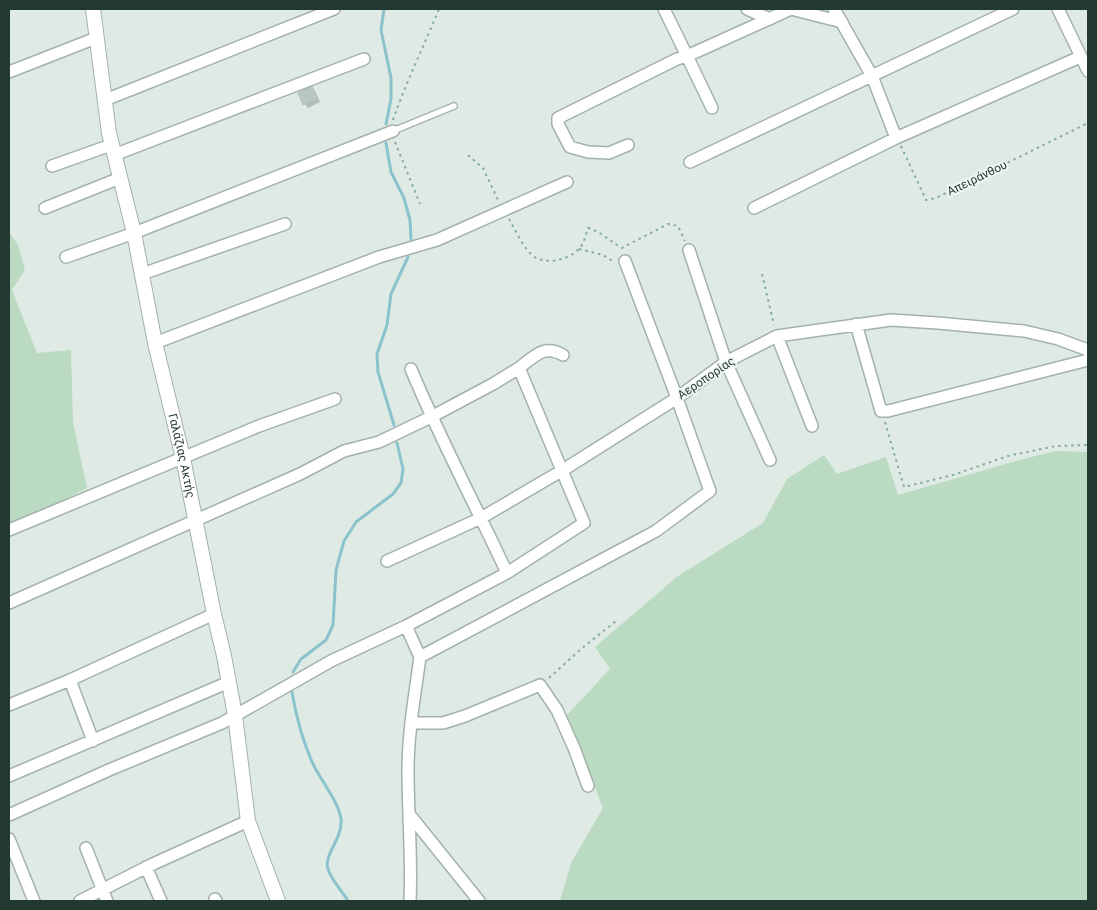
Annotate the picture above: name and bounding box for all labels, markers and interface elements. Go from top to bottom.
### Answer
street label: Απειράνθου [945,157,1009,199]
street label: Αεροπορίας [675,354,737,402]
street label: Γαλάζιας Ακτής [165,412,198,499]

